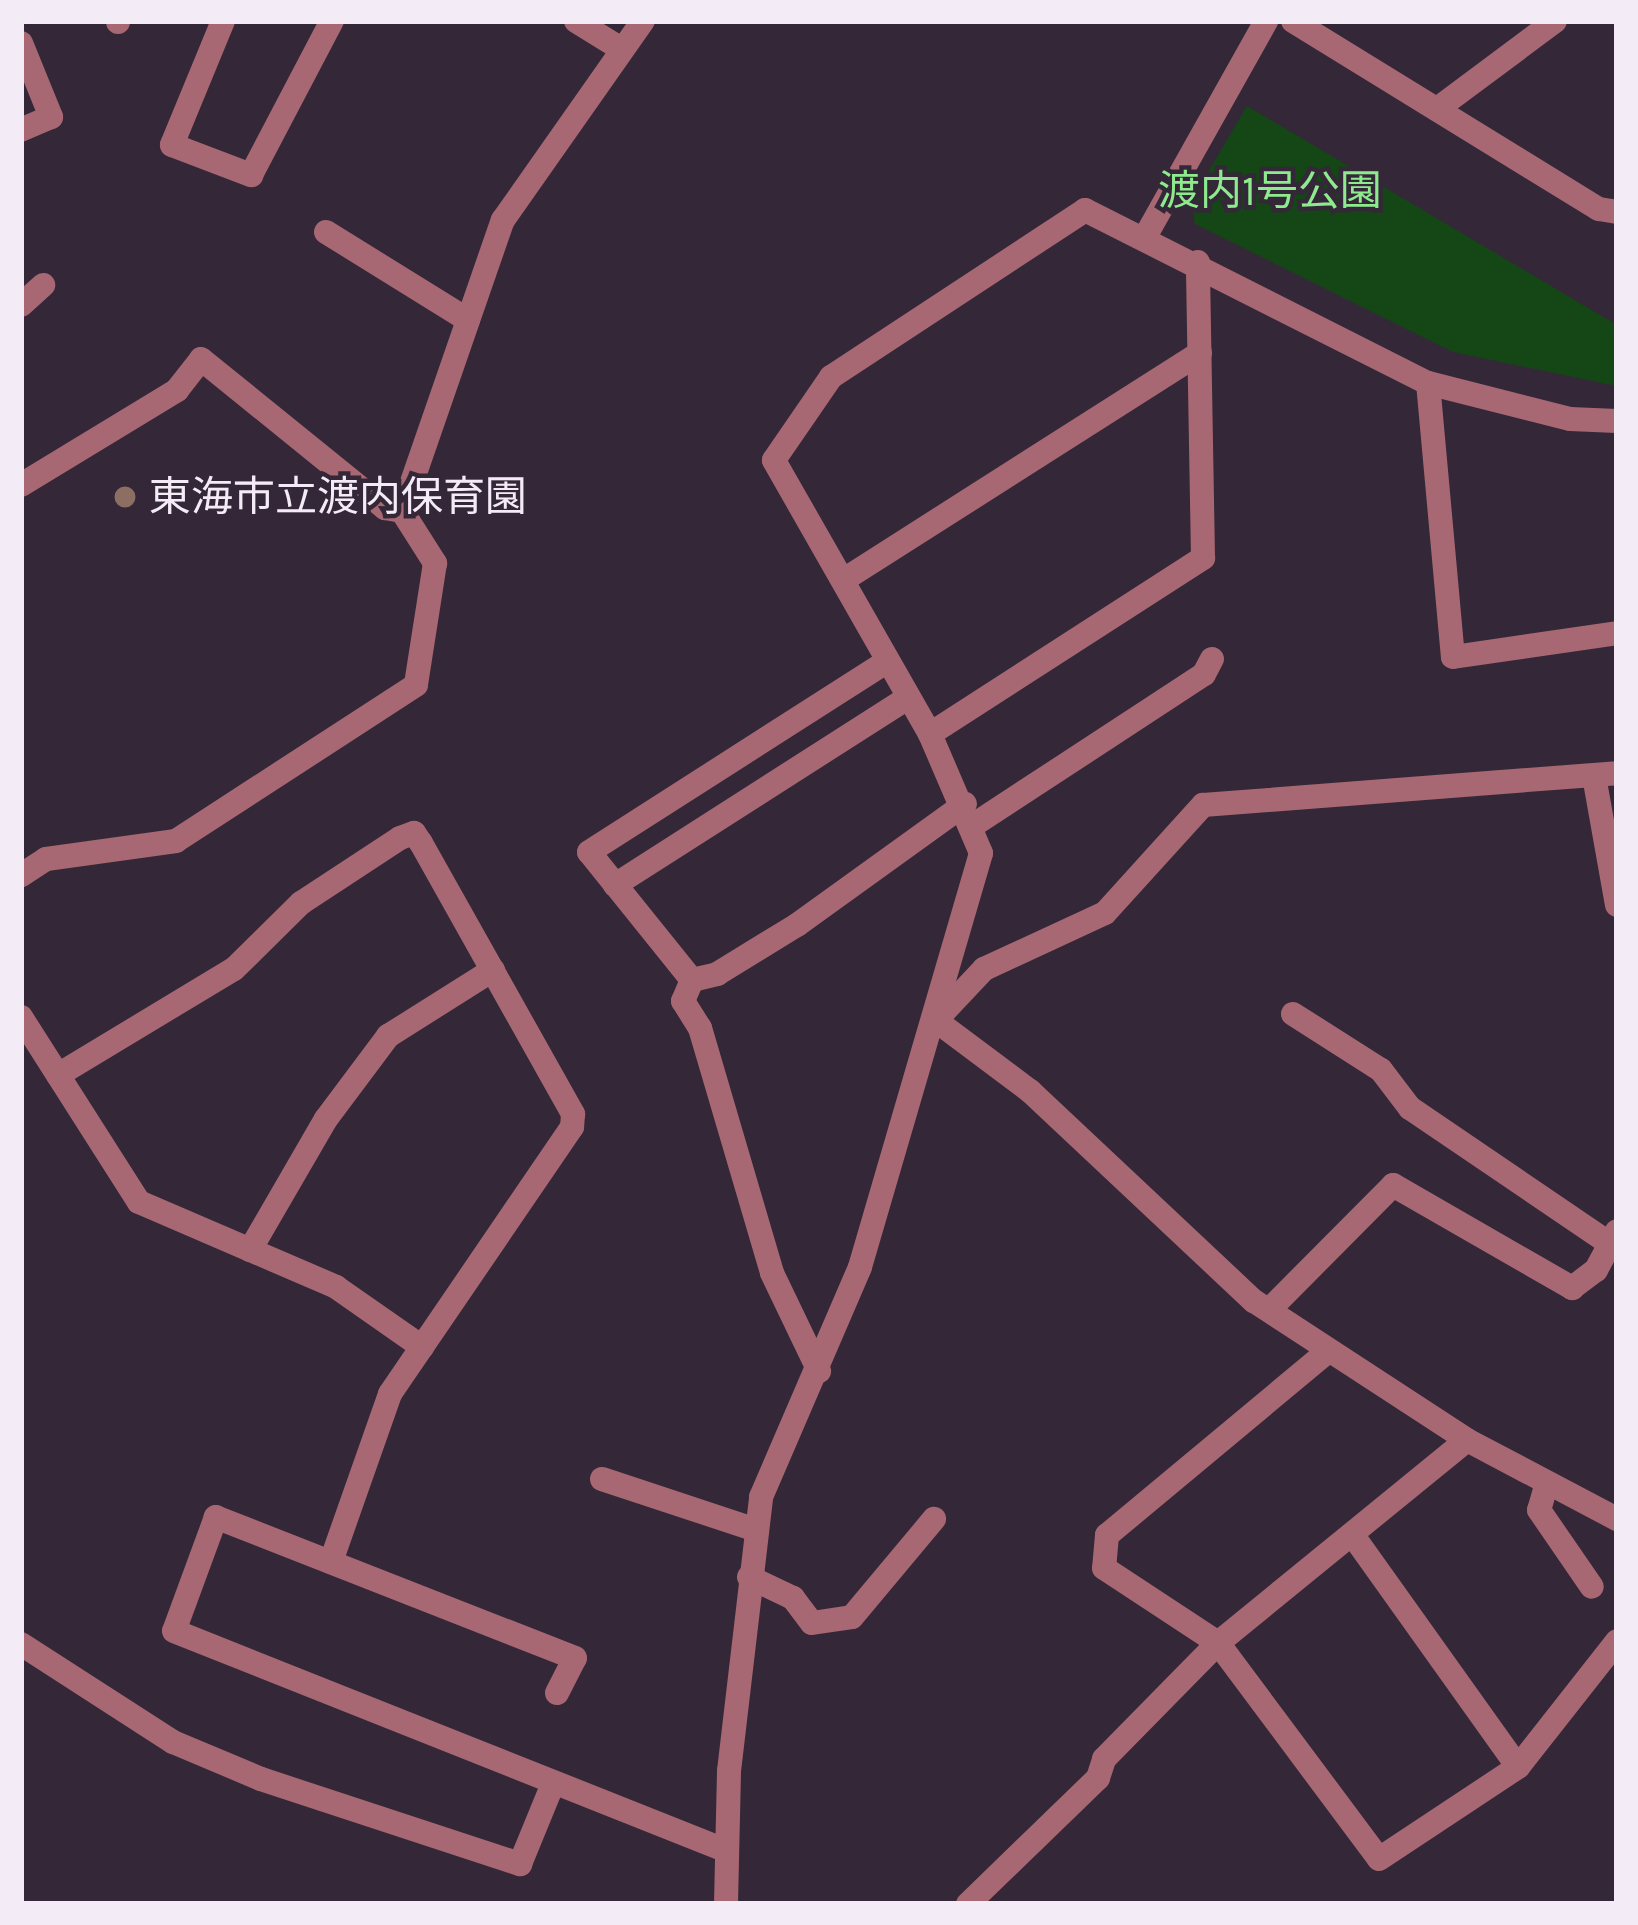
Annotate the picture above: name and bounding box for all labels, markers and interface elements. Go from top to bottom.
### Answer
park label: 渡内1号公園 [1158,166,1382,216]
place label: 東海市立渡内保育園 [149,472,527,522]
marker: 東海市立渡内保育園 [112,484,138,510]

